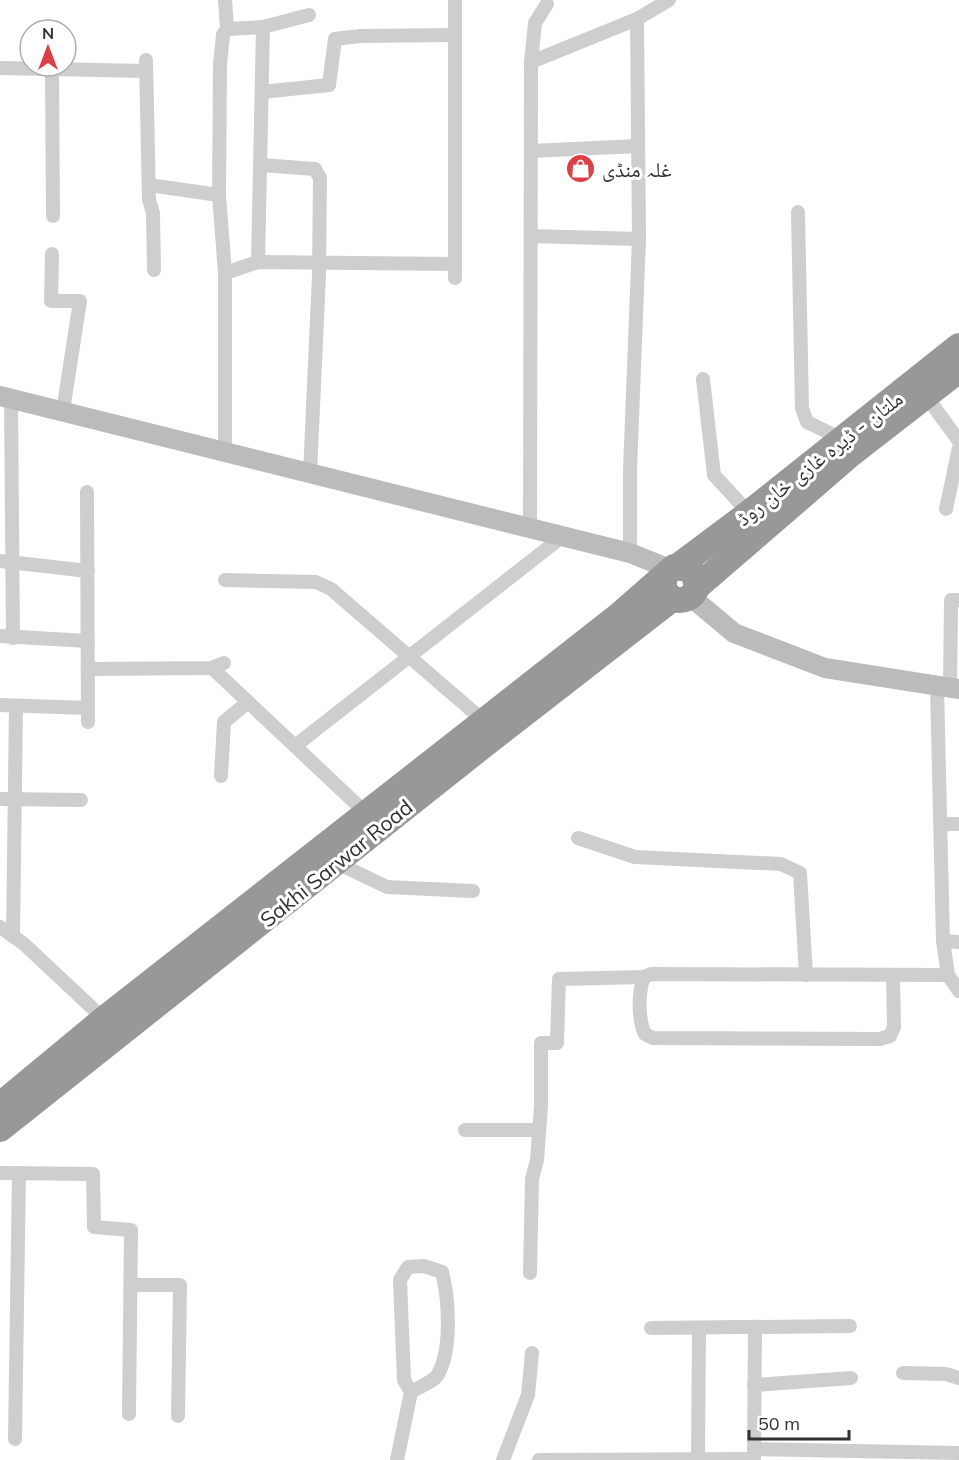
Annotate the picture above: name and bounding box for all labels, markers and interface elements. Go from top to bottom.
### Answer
north arrow [18,18,78,78]
text: N [42,23,54,43]
shop icon: غلہ منڈی [565,153,597,185]
place label: غلہ منڈی [602,156,672,182]
street label: ملتان - ڈیرہ غازی خان روڈ [731,385,907,531]
street label: Sakhi Sarwar Road [255,794,417,932]
scale bar [749,1403,850,1441]
text: 50 m [758,1412,800,1435]

